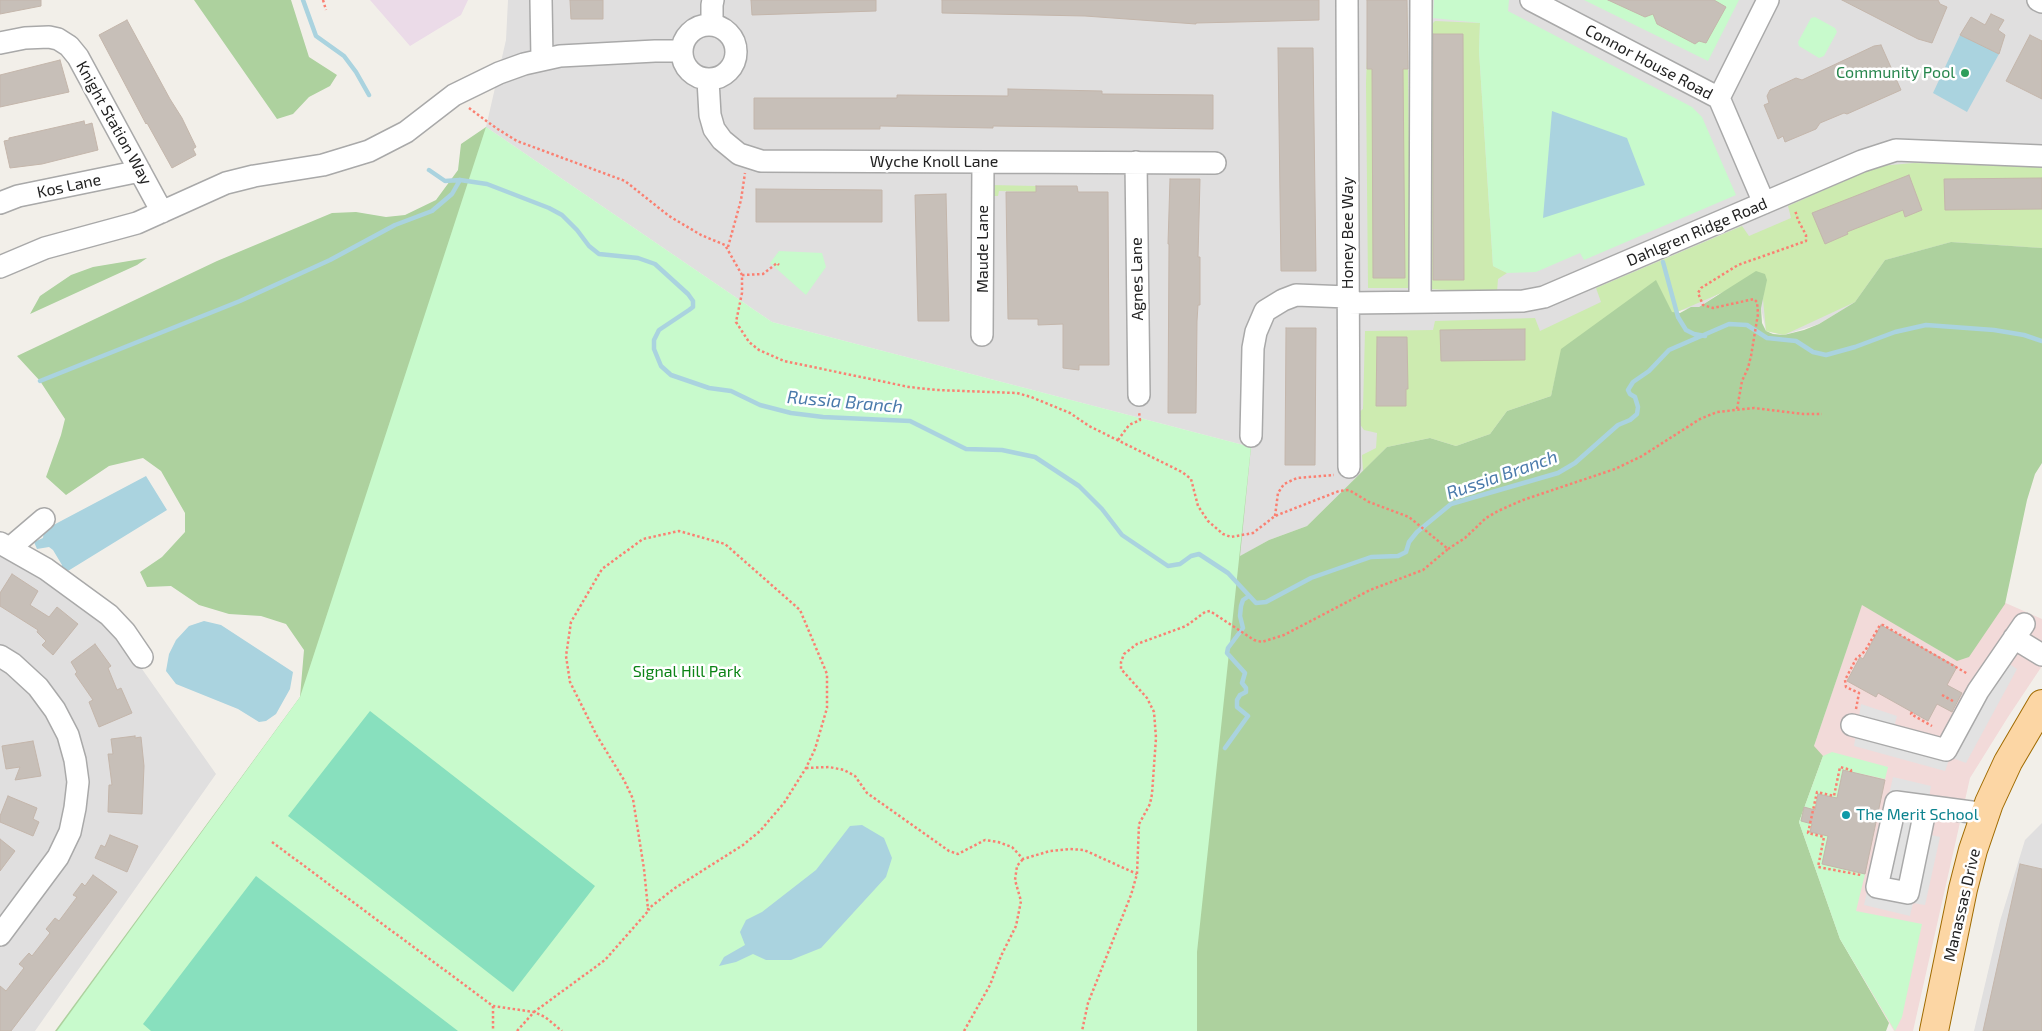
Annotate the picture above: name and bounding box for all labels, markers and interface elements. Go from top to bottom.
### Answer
street label: Connor House Road [1582,20,1716,104]
street label: Knight Station Way [72,58,156,188]
place label: Community Pool [1836,63,1955,83]
marker: Community Pool [1959,67,1971,79]
street label: Wyche Knoll Lane [870,152,998,172]
street label: Kos Lane [35,170,103,202]
street label: Honey Bee Way [1338,177,1358,289]
street label: Dahlgren Ridge Road [1624,194,1770,270]
street label: Maude Lane [973,205,993,293]
street label: Agnes Lane [1127,237,1147,321]
water label: Russia Branch [786,386,904,418]
water label: Russia Branch [1444,446,1560,504]
park label: Signal Hill Park [633,662,741,682]
place label: The Merit School [1856,805,1978,825]
marker: The Merit School [1840,809,1852,821]
street label: Manassas Drive [1940,847,1984,963]

